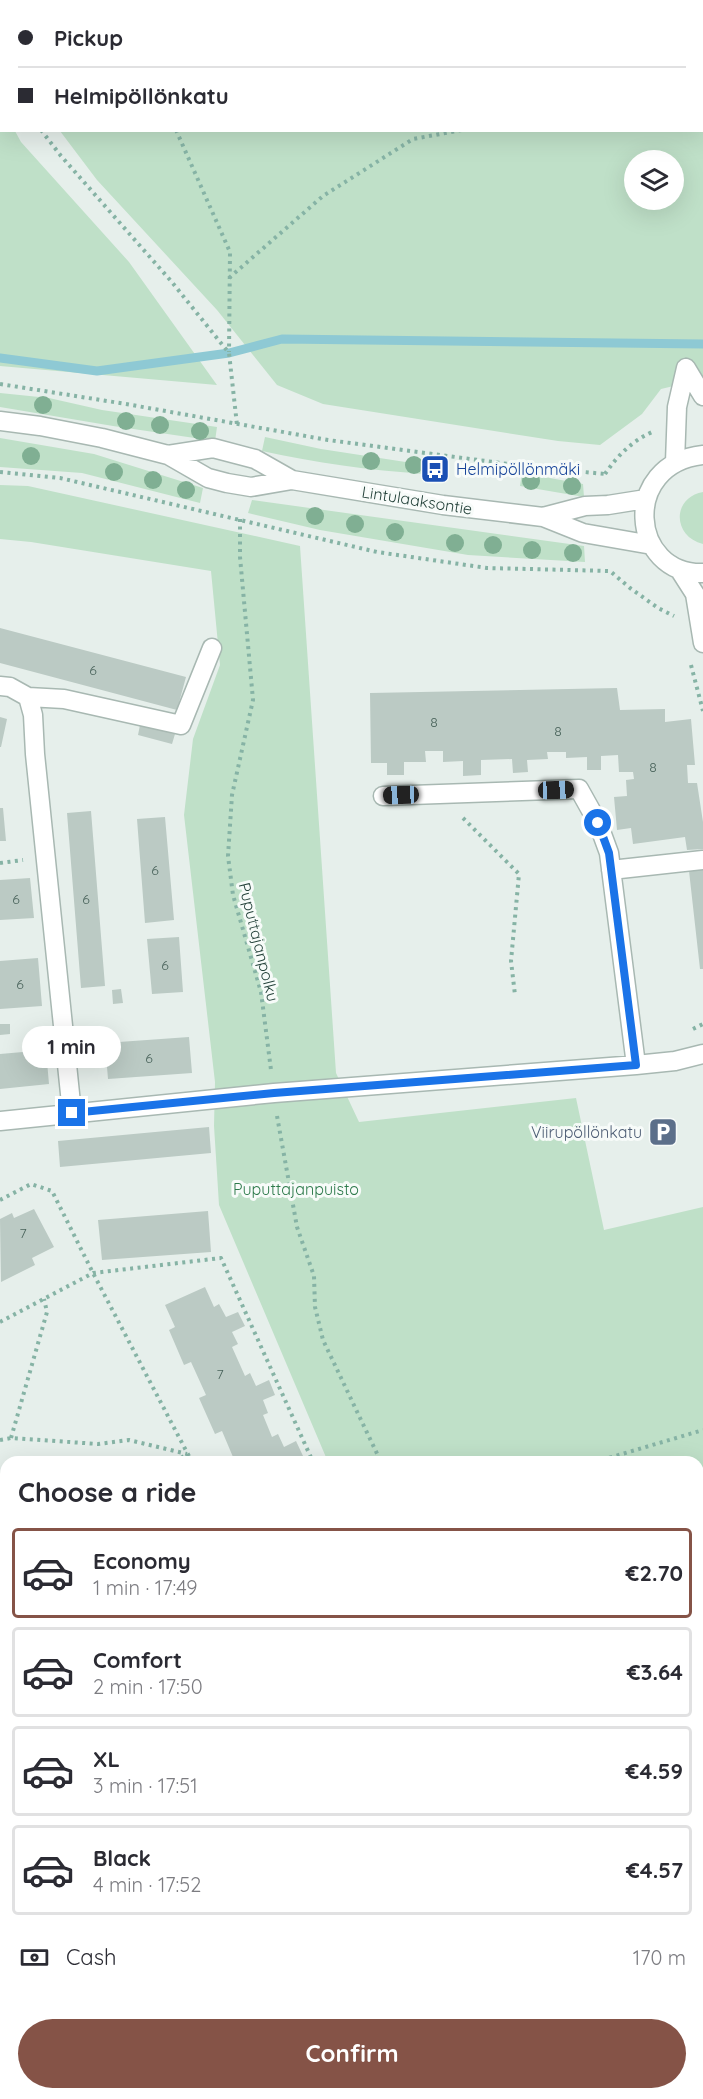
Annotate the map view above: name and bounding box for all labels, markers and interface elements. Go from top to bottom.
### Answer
text: Pickup [54,24,123,52]
text: Helmipöllönkatu [54,82,229,110]
map controls [624,150,684,210]
button: layers [624,150,684,210]
bus stop icon: Helmipöllönmäki [419,453,451,485]
place label: Helmipöllönmäki [456,459,580,479]
street label: Lintulaaksontie [360,481,474,519]
house number: 6 [89,661,97,679]
house number: 8 [430,713,438,731]
house number: 8 [554,722,562,740]
house number: 8 [649,758,657,776]
car [538,780,574,800]
car [383,785,419,805]
route start [584,809,611,836]
house number: 6 [151,861,159,879]
street label: Puputtajanpolku [235,880,283,1004]
house number: 6 [12,890,20,908]
house number: 6 [82,890,90,908]
house number: 6 [161,956,169,974]
house number: 6 [16,975,24,993]
callout: 1 min [22,1026,122,1068]
text: 1 min [47,1034,96,1059]
house number: 6 [145,1049,153,1067]
route end [58,1099,85,1126]
parking icon: Viirupöllönkatu [647,1116,679,1148]
place label: Viirupöllönkatu [531,1122,642,1142]
park label: Puputtajanpuisto [233,1179,359,1199]
house number: 7 [19,1224,27,1242]
house number: 7 [216,1365,224,1383]
text: Choose a ride [18,1475,196,1509]
icon: car [21,1546,75,1600]
text: Economy [93,1547,191,1575]
text: €2.70 [626,1559,683,1587]
text: 1 min · 17:49 [93,1575,197,1600]
icon: car [21,1645,75,1699]
text: Comfort [93,1646,182,1674]
text: €3.64 [627,1658,683,1686]
text: 2 min · 17:50 [93,1674,203,1699]
icon: car [21,1744,75,1798]
text: XL [93,1745,120,1773]
text: €4.59 [626,1757,683,1785]
text: 3 min · 17:51 [93,1773,198,1798]
icon: car [21,1843,75,1897]
text: Black [93,1844,151,1872]
text: €4.57 [626,1856,683,1884]
text: 4 min · 17:52 [93,1872,201,1897]
icon: cash [18,1941,51,1974]
text: Cash [66,1943,117,1971]
text: 170 m [633,1945,686,1970]
button: Confirm [18,2019,686,2088]

